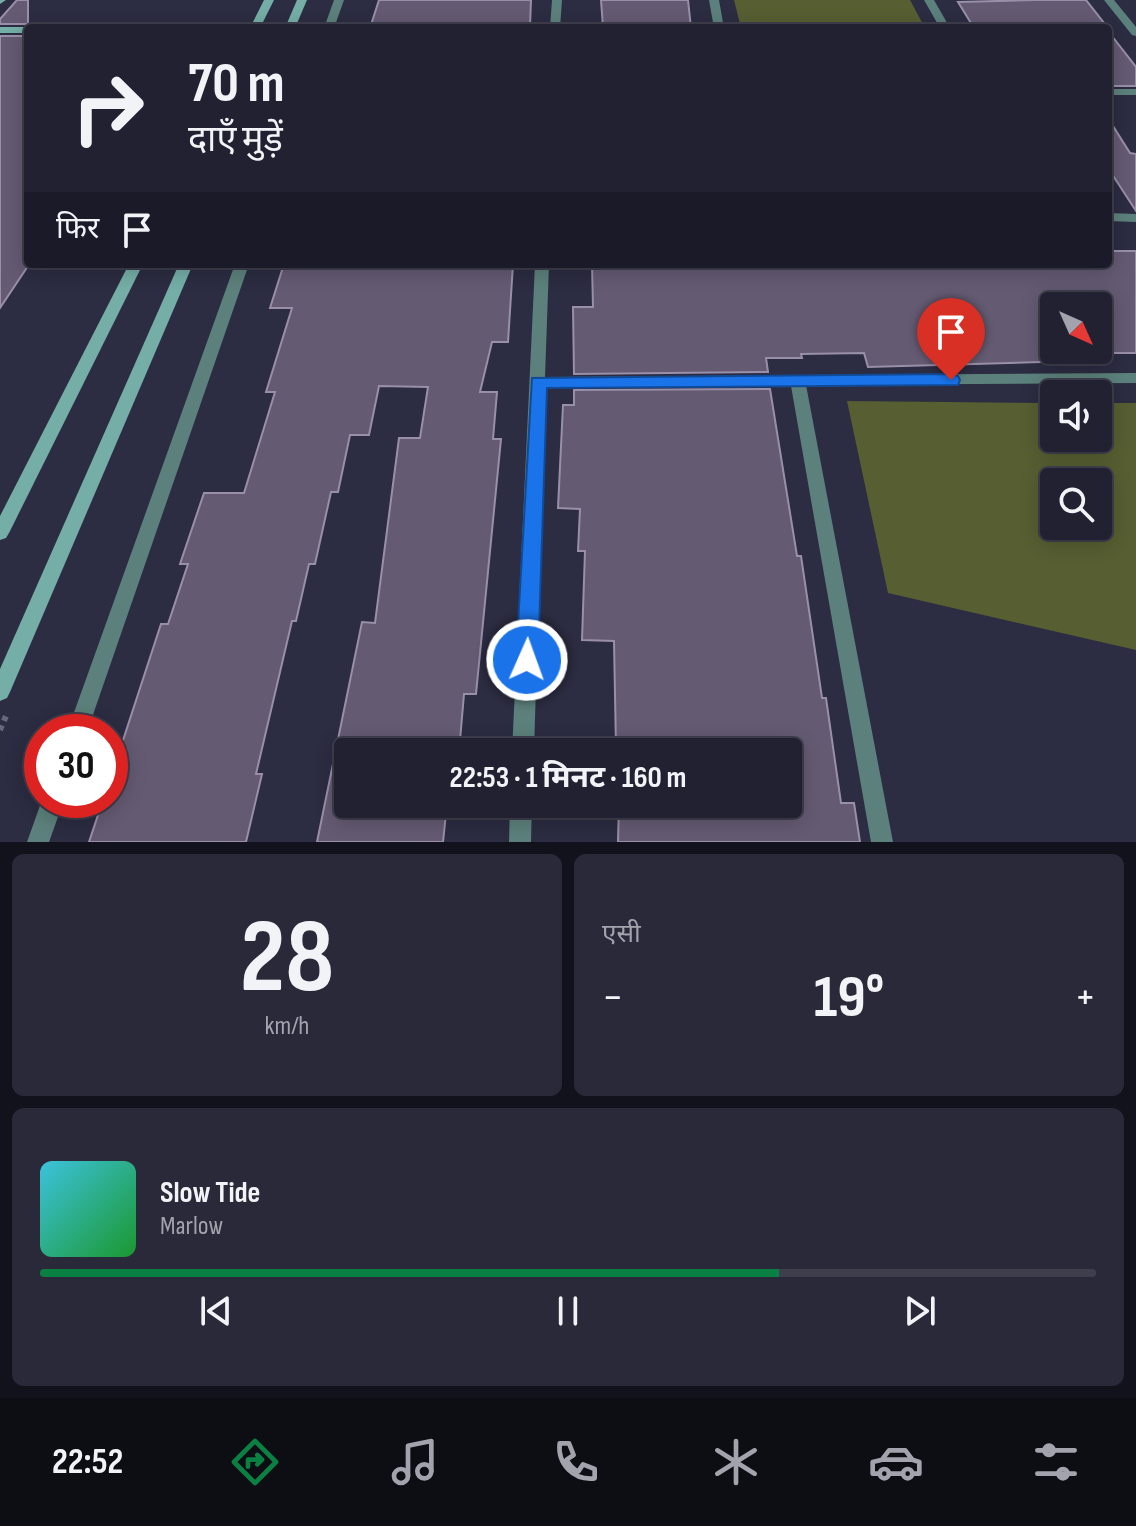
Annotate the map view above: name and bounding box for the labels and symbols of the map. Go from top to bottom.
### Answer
north arrow [1040,292,1112,364]
pin [917,298,985,380]
position arrow [485,618,569,702]
speed limit sign: 30 [24,714,128,818]

